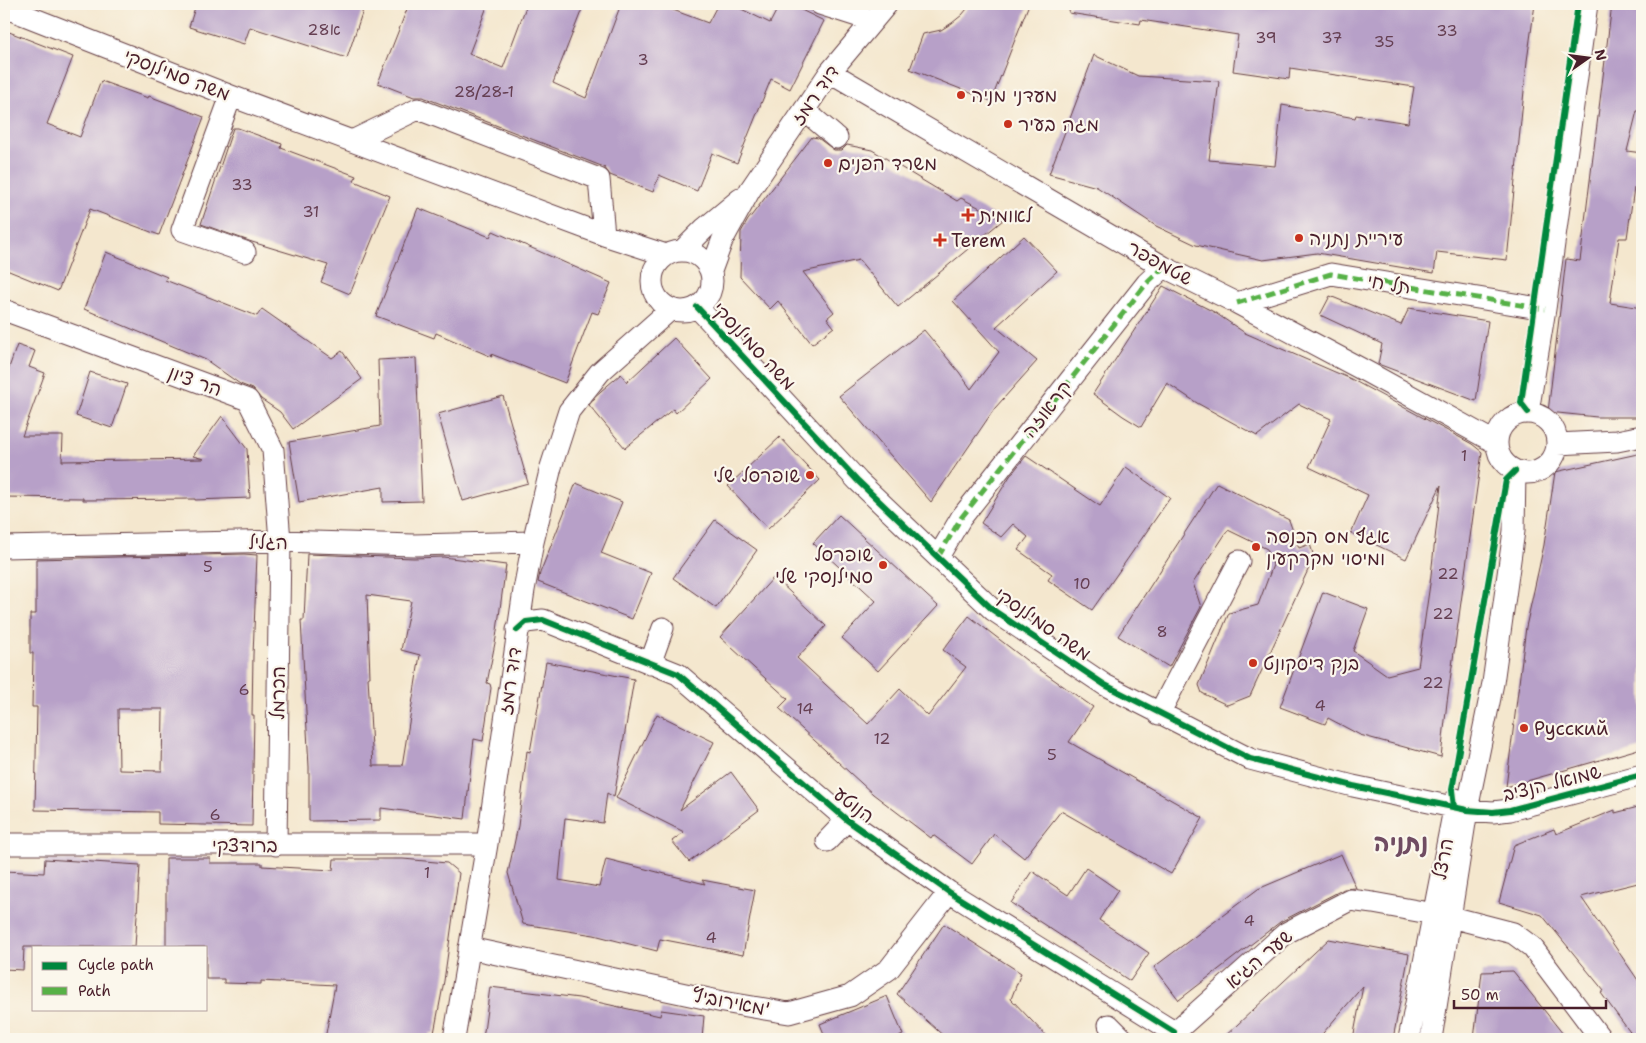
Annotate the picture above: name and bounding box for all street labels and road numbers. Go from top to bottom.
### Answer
street label: משה סמילנסקי [120,43,234,107]
street label: דוד רמז [785,60,845,130]
street label: שטמפפר [1123,235,1197,291]
street label: תל חי [1365,268,1413,300]
street label: משה סמילנסקי [707,297,801,395]
street label: הר ציון [165,360,225,402]
street label: קראוזה [1017,375,1077,443]
street label: הגליל [248,530,288,555]
street label: משה סמילנסקי [990,582,1096,666]
street label: דוד רמז [493,646,527,716]
street label: הכרמל [265,666,291,720]
street label: שמואל הנציב [1500,759,1604,807]
street label: הנוטע [829,781,879,829]
street label: ברודצקי [212,833,278,858]
street label: הרצל [1427,836,1459,882]
street label: שער הגיא [1220,924,1298,994]
street label: מאירוביץ' [690,982,772,1022]

